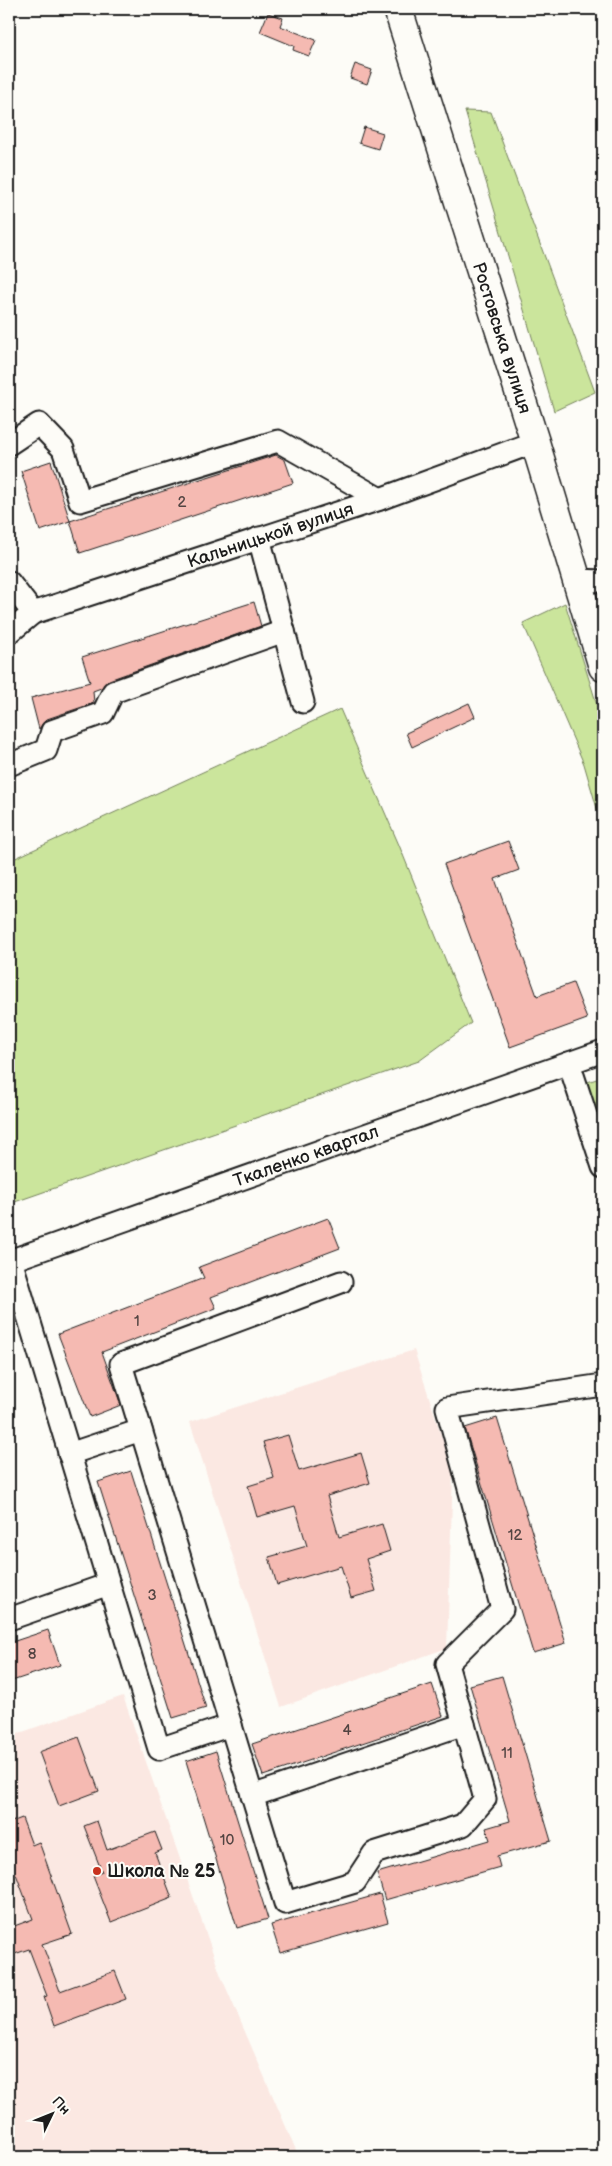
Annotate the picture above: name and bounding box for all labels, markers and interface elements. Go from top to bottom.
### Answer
street label: Ростовська вулиця [468,260,535,416]
house number: 2 [178,493,187,512]
street label: Кальницькой вулиця [185,498,356,573]
street label: Ткаленко квартал [231,1121,382,1192]
house number: 1 [134,1312,140,1331]
house number: 12 [508,1526,522,1545]
house number: 3 [147,1586,157,1605]
house number: 8 [28,1645,37,1664]
house number: 4 [342,1721,352,1740]
house number: 11 [501,1744,513,1763]
house number: 10 [220,1831,234,1850]
place label: Школа № 25 [107,1861,215,1882]
marker: Школа № 25 [91,1865,103,1877]
north arrow [28,2088,78,2138]
text: Пн [49,2093,74,2118]

